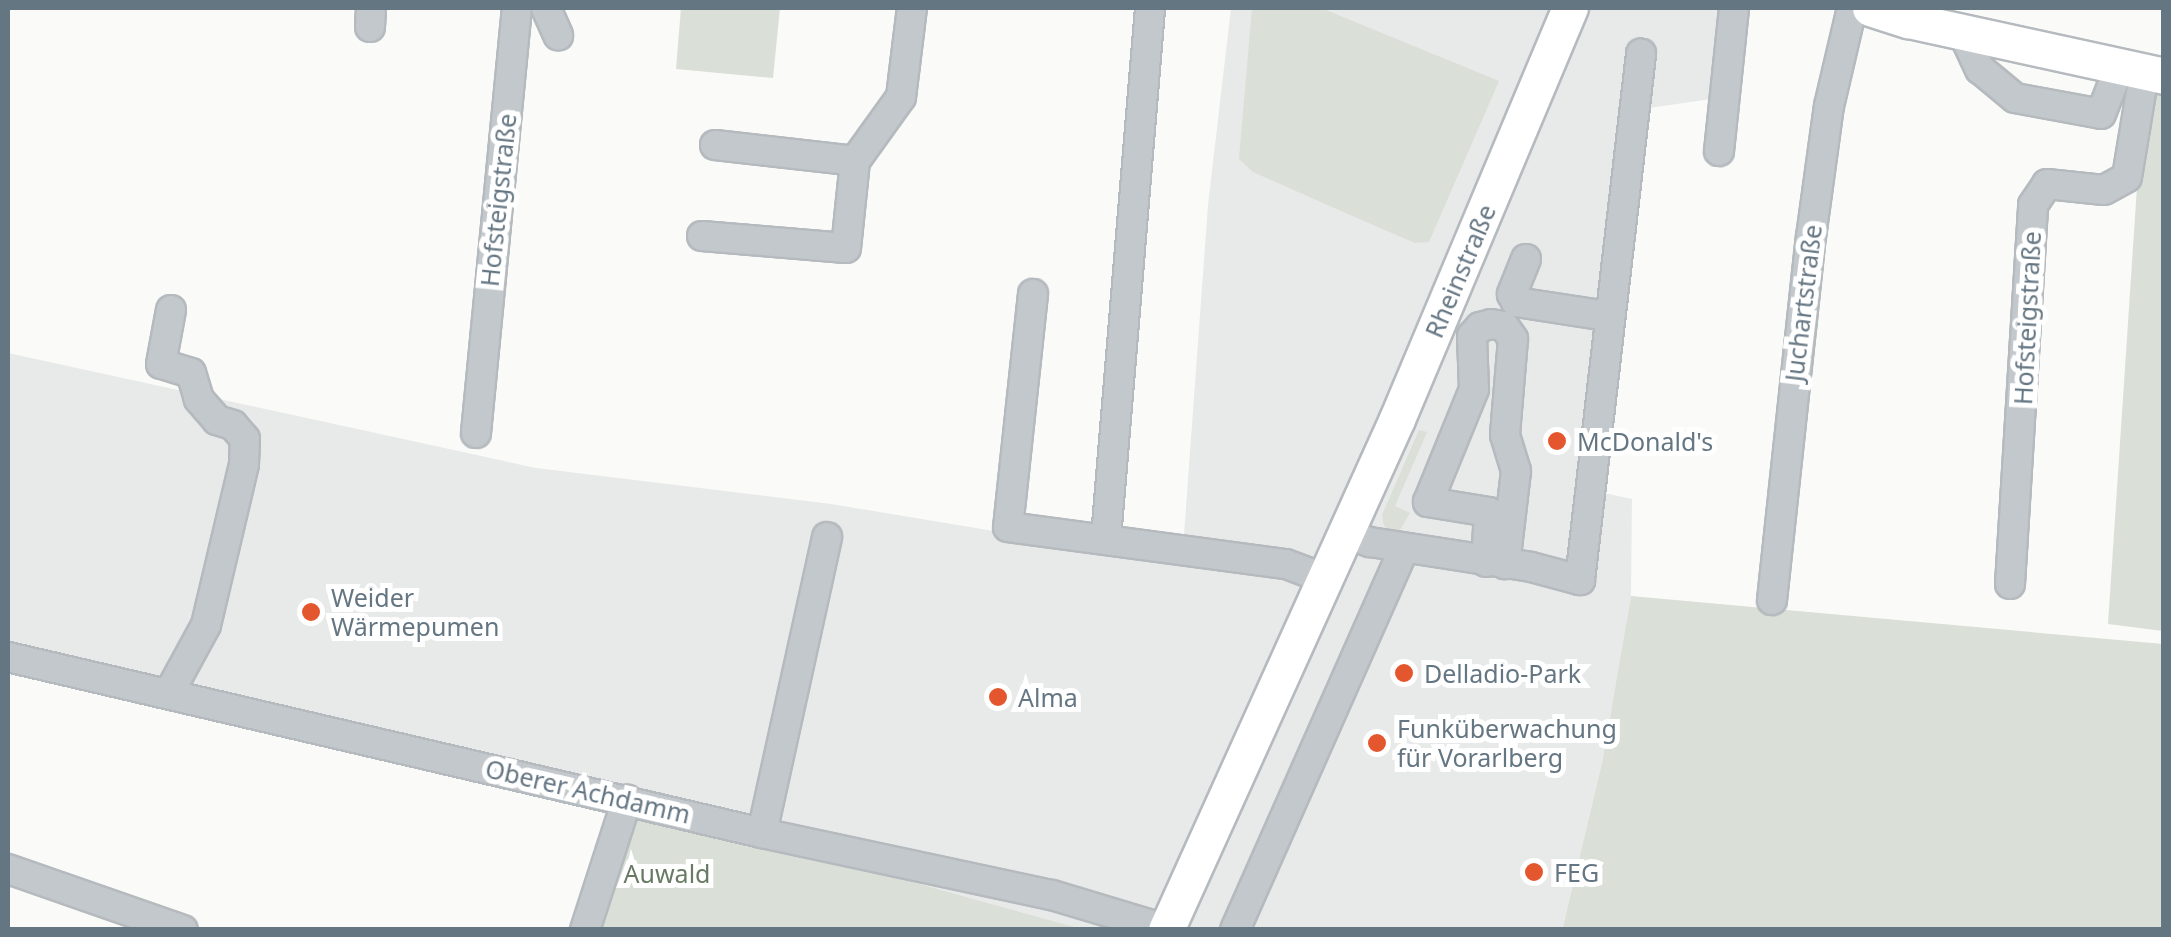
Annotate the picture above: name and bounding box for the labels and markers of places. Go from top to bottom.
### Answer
place label: McDonald's [1577,426,1713,456]
marker: McDonald's [1546,430,1568,452]
place label: Weider Wärmepumen [331,583,499,642]
marker: Weider Wärmepumen [300,601,322,623]
place label: Delladio-Park [1424,658,1581,688]
marker: Delladio-Park [1393,662,1415,684]
place label: Alma [1018,682,1078,712]
marker: Alma [987,686,1009,708]
place label: Funküberwachung für Vorarlberg [1397,714,1617,773]
marker: Funküberwachung für Vorarlberg [1366,732,1388,754]
place label: FEG [1554,857,1599,887]
marker: FEG [1523,861,1545,883]

